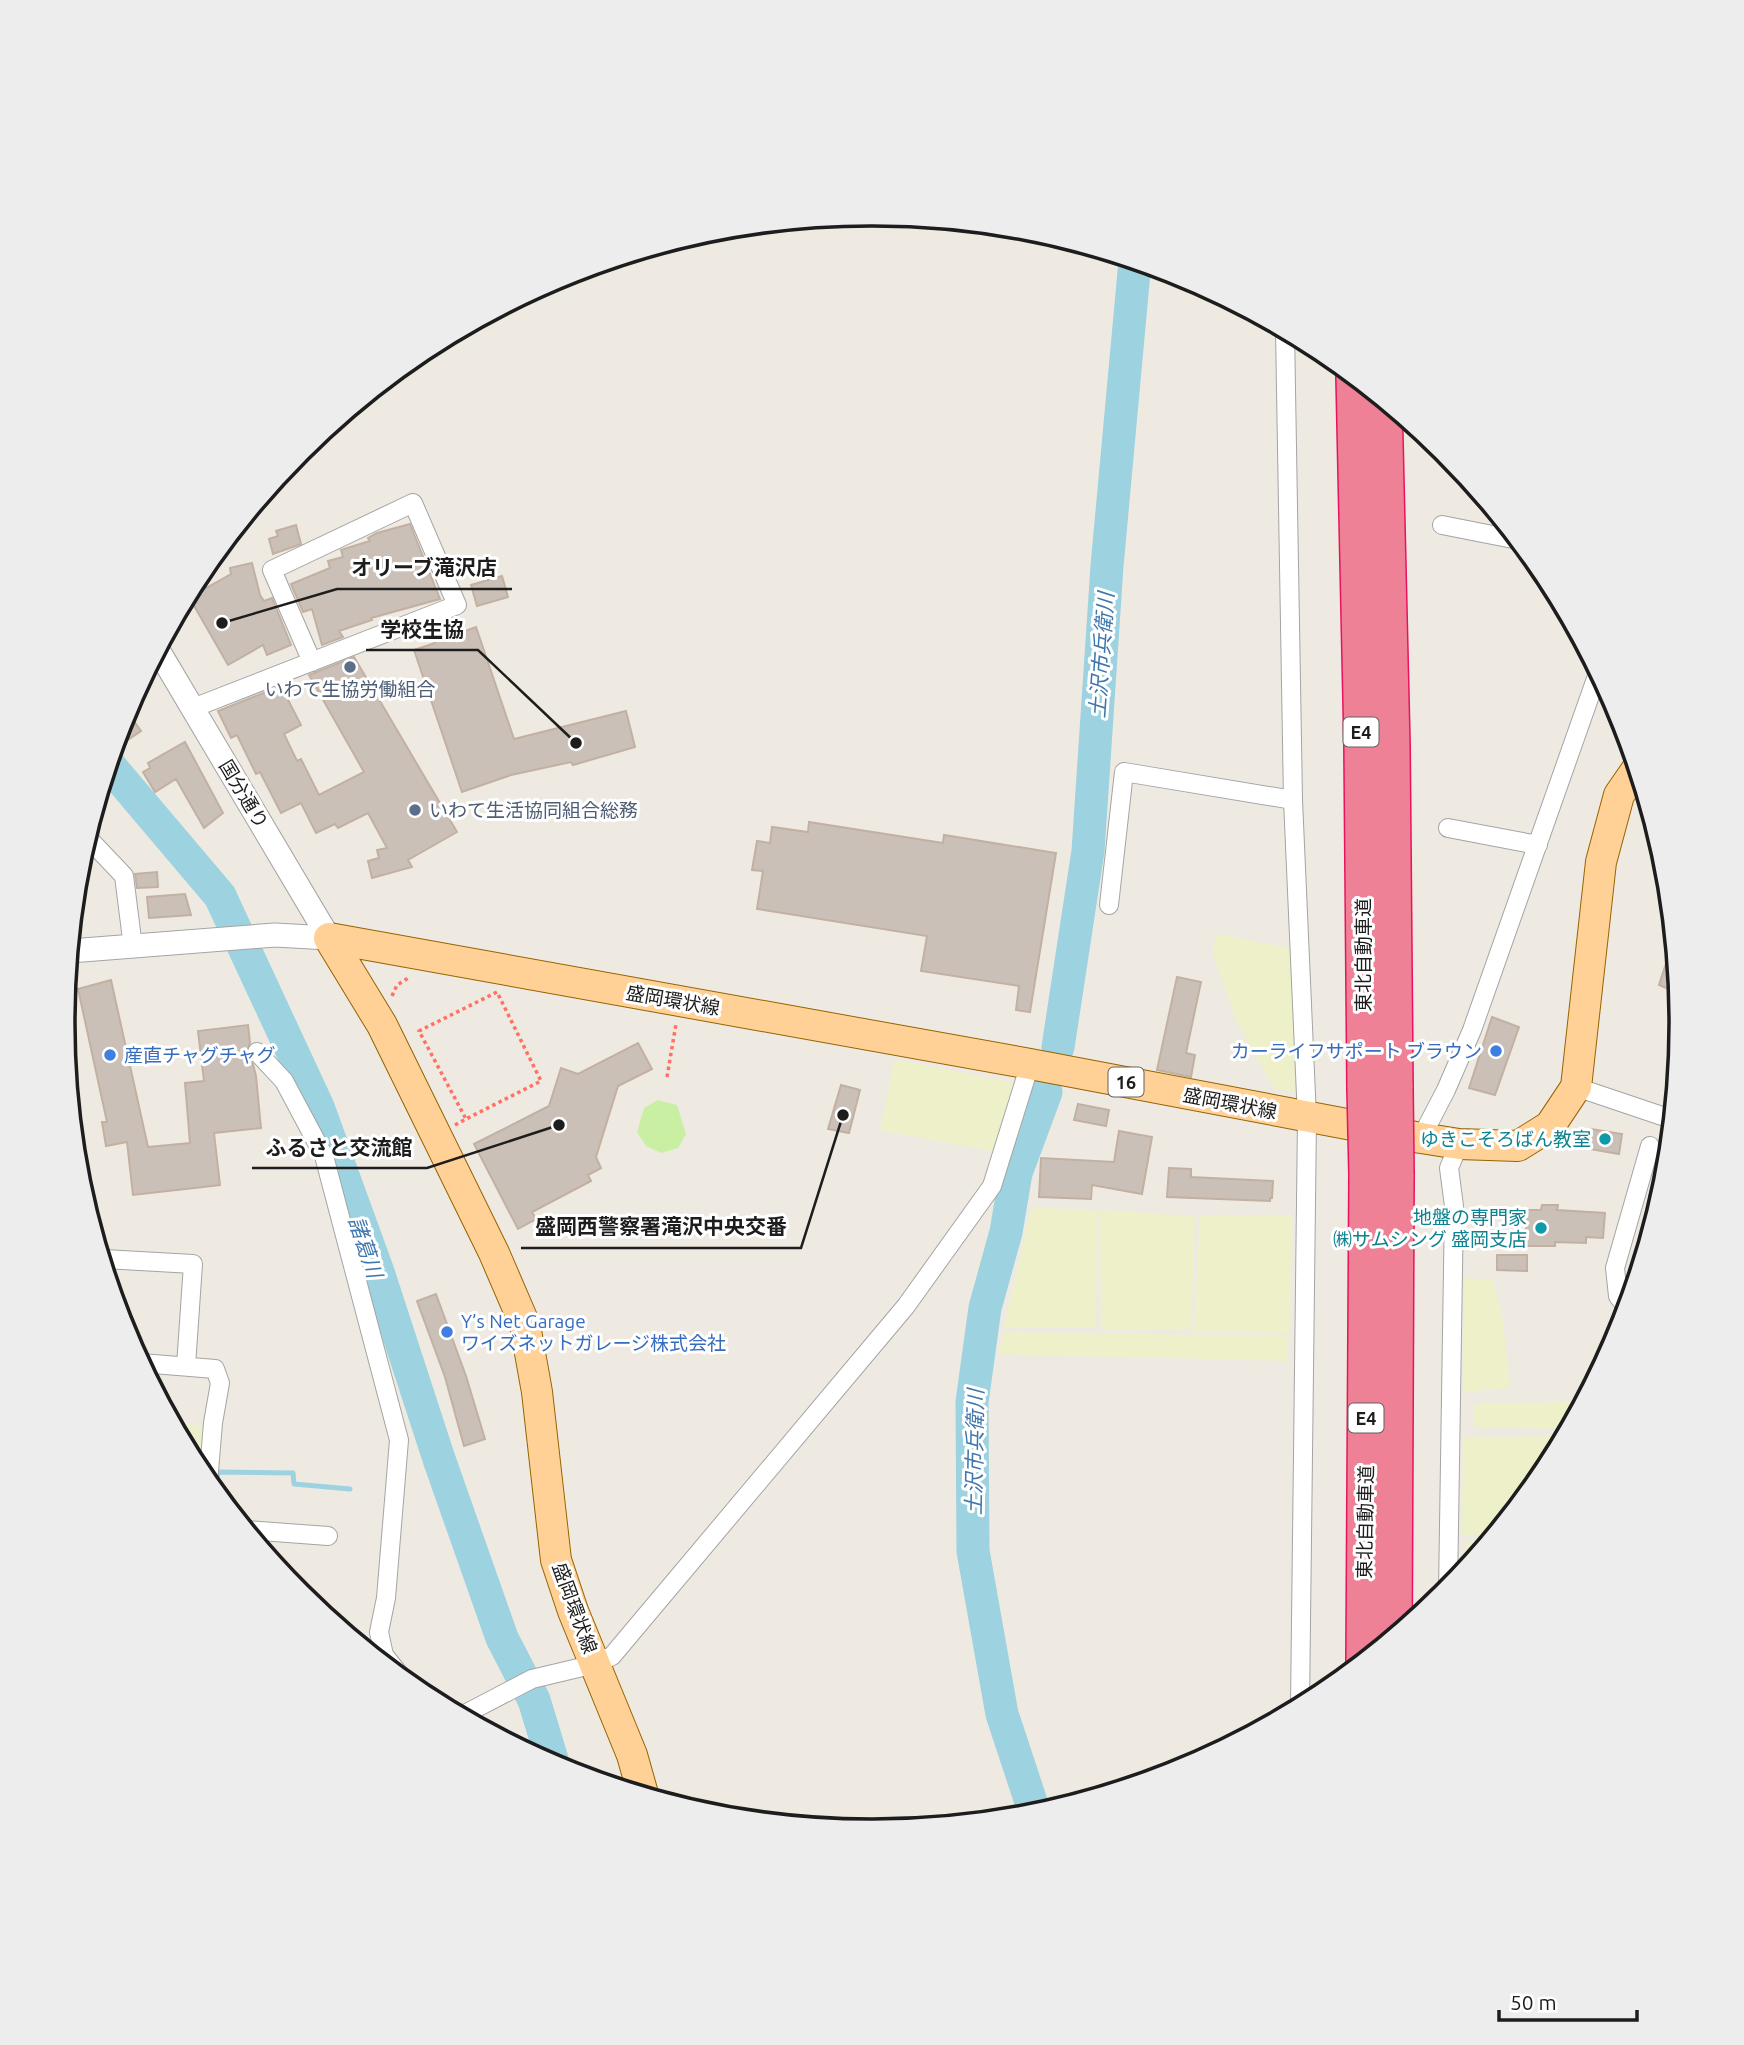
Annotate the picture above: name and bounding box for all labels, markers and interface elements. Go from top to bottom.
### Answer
callout: オリーブ滝沢店 [337,547,512,589]
text: オリーブ滝沢店 [351,555,497,579]
water label: 土沢市兵衛川 [1085,589,1118,719]
callout: 学校生協 [366,608,478,650]
text: 学校生協 [380,617,464,641]
marker: いわて生協労働組合 [342,659,358,675]
place label: いわて生協労働組合 [264,678,436,700]
road number: E4 [1344,718,1378,746]
street label: 国分通り [215,756,273,832]
place label: いわて生活協同組合総務 [429,799,638,821]
marker: いわて生活協同組合総務 [407,802,423,818]
street label: 東北自動車道 [1352,898,1374,1012]
street label: 盛岡環状線 [624,981,722,1019]
place label: カーライフサポート ブラウン [1231,1040,1482,1062]
marker: カーライフサポート ブラウン [1488,1043,1504,1059]
place label: 産直チャグチャグ [124,1044,276,1066]
marker: 産直チャグチャグ [102,1047,118,1063]
road number: 16 [1108,1068,1144,1097]
street label: 盛岡環状線 [1181,1083,1279,1123]
callout: ふるさと交流館 [252,1126,427,1168]
place label: ゆきこそろばん教室 [1420,1128,1591,1150]
marker: ゆきこそろばん教室 [1597,1131,1613,1147]
text: ふるさと交流館 [266,1135,413,1159]
callout: 盛岡西警察署滝沢中央交番 [521,1206,801,1248]
place label: 地盤の専門家 ㈱サムシング 盛岡支店 [1333,1206,1527,1250]
water label: 諸葛川 [344,1213,388,1283]
text: 盛岡西警察署滝沢中央交番 [535,1214,787,1238]
marker: 地盤の専門家 ㈱サムシング 盛岡支店 [1533,1220,1549,1236]
place label: Y’s Net Garage ワイズネットガレージ株式会社 [461,1310,726,1354]
marker: Y’s Net Garage ワイズネットガレージ株式会社 [439,1324,455,1340]
water label: 土沢市兵衛川 [961,1387,987,1515]
road number: E4 [1348,1404,1384,1433]
street label: 東北自動車道 [1353,1465,1377,1579]
street label: 盛岡環状線 [548,1560,602,1656]
scale bar [1499,1979,1637,2023]
text: 50 m [1510,1990,1557,2014]

